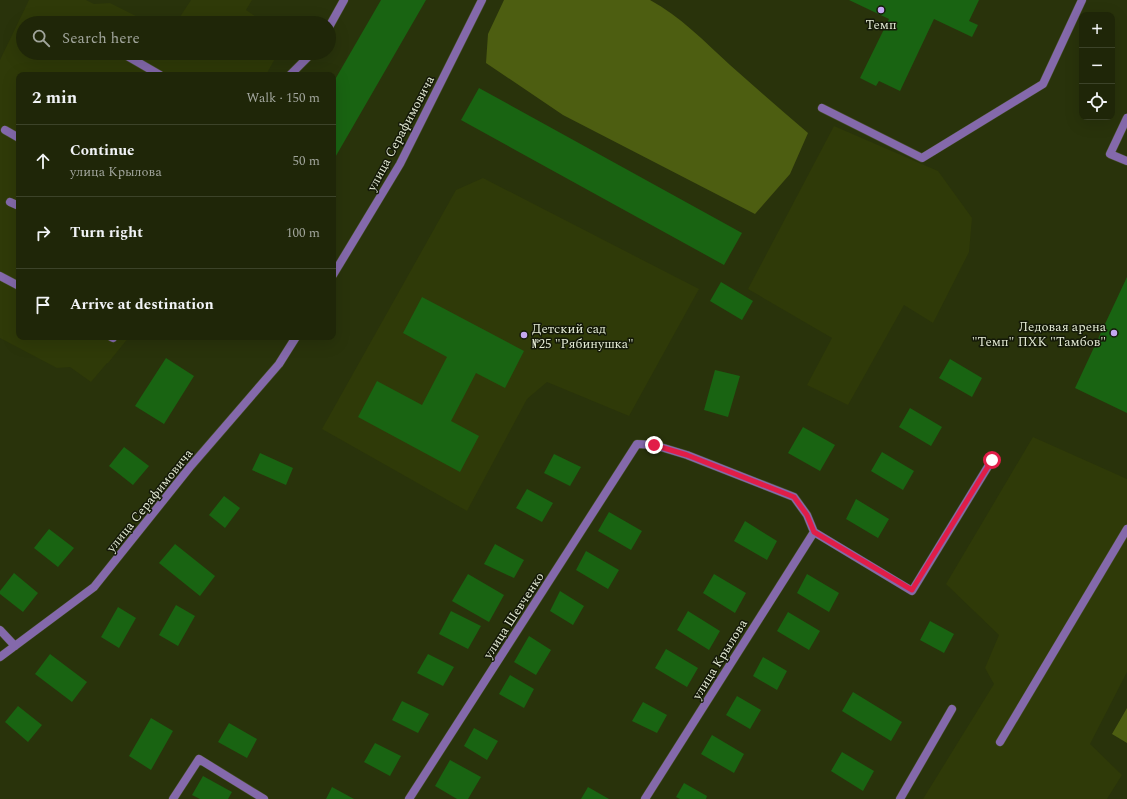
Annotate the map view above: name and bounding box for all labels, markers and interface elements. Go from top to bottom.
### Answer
marker: Темп [876,5,886,15]
map controls [1079,12,1115,120]
button: + [1079,12,1115,48]
place label: Темп [865,15,897,35]
search box [16,16,336,60]
icon: search [30,27,52,49]
text: Search here [62,27,140,50]
button: − [1079,48,1115,84]
street label: улица Серафимовича [361,72,440,196]
button: locate [1079,84,1115,120]
text: 2 min [32,85,77,111]
text: Walk · 150 m [246,88,320,108]
text: Continue [70,139,135,162]
icon: ahead [32,150,54,172]
text: 50 m [293,151,320,171]
text: улица Крылова [70,162,162,182]
text: Turn right [70,221,143,244]
icon: right [32,222,54,244]
text: 100 m [286,223,320,243]
text: Arrive at destination [70,293,214,316]
icon: arrive [32,294,54,316]
place label: Ледовая арена "Темп" ПХК "Тамбов" [972,317,1107,352]
place label: Детский сад №25 "Рябинушка" [532,319,633,354]
marker: Ледовая арена "Темп" ПХК "Тамбов" [1109,328,1119,338]
marker: Детский сад №25 "Рябинушка" [519,330,529,340]
route end [645,436,663,454]
street label: улица Серафимовича [101,444,198,558]
route start [983,451,1001,469]
street label: улица Шевченко [478,568,549,664]
street label: улица Крылова [687,615,753,705]

